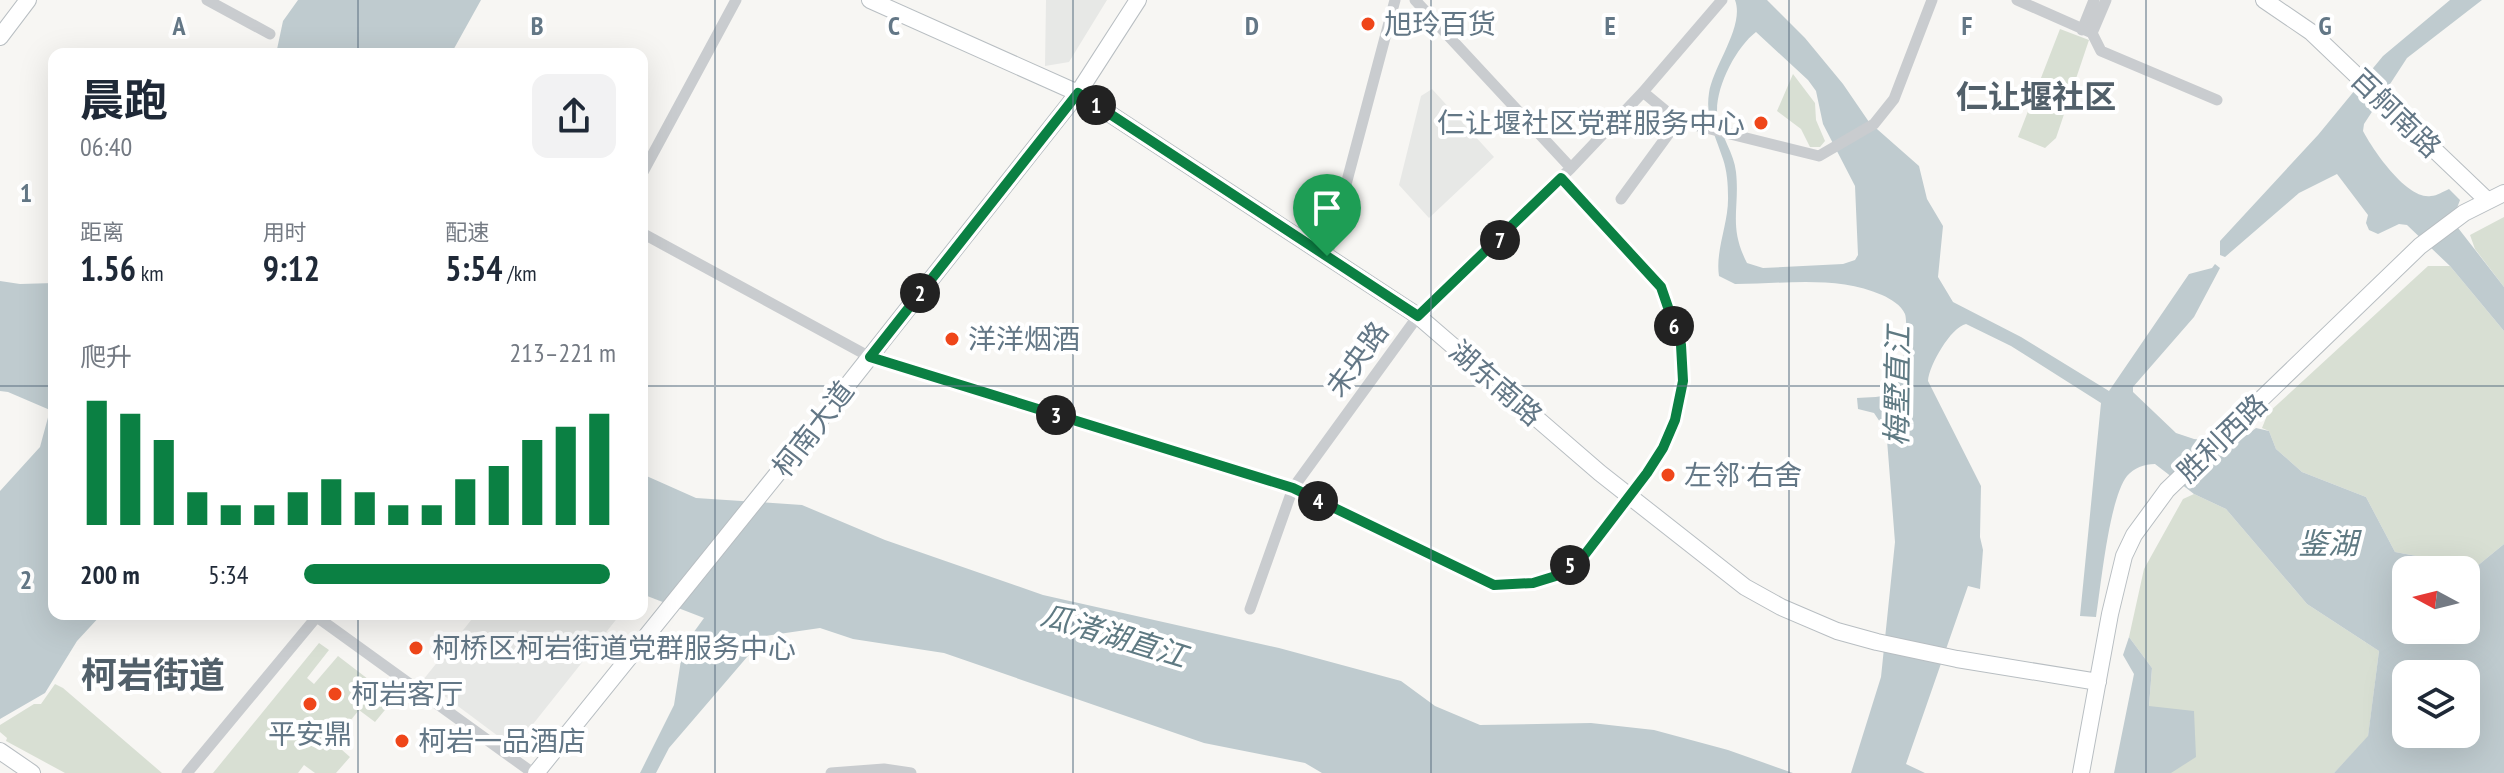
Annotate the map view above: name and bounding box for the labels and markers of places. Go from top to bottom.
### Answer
place label: 旭玲百货 [1384,5,1496,42]
marker: 旭玲百货 [1359,15,1377,33]
pin: 1 [1076,85,1116,125]
place label: 仁让堰社区党群服务中心 [1437,104,1745,141]
marker: 仁让堰社区党群服务中心 [1752,114,1770,132]
pin [1293,174,1361,256]
pin: 7 [1480,220,1520,260]
pin: 2 [900,273,940,313]
pin: 6 [1654,306,1694,346]
place label: 洋洋烟酒 [968,320,1080,357]
marker: 洋洋烟酒 [943,330,961,348]
pin: 3 [1036,395,1076,435]
place label: 左邻˙右舍 [1684,456,1802,493]
marker: 左邻˙右舍 [1659,466,1677,484]
pin: 4 [1298,481,1338,521]
pin: 5 [1550,545,1590,585]
place label: 柯桥区柯岩街道党群服务中心 [432,629,796,666]
marker: 柯桥区柯岩街道党群服务中心 [407,639,425,657]
place label: 柯岩客厅 [351,675,463,712]
marker: 柯岩客厅 [326,685,344,703]
marker: 平安鼎 [301,695,319,713]
place label: 平安鼎 [268,715,352,752]
place label: 柯岩一品酒店 [418,722,586,759]
marker: 柯岩一品酒店 [393,732,411,750]

